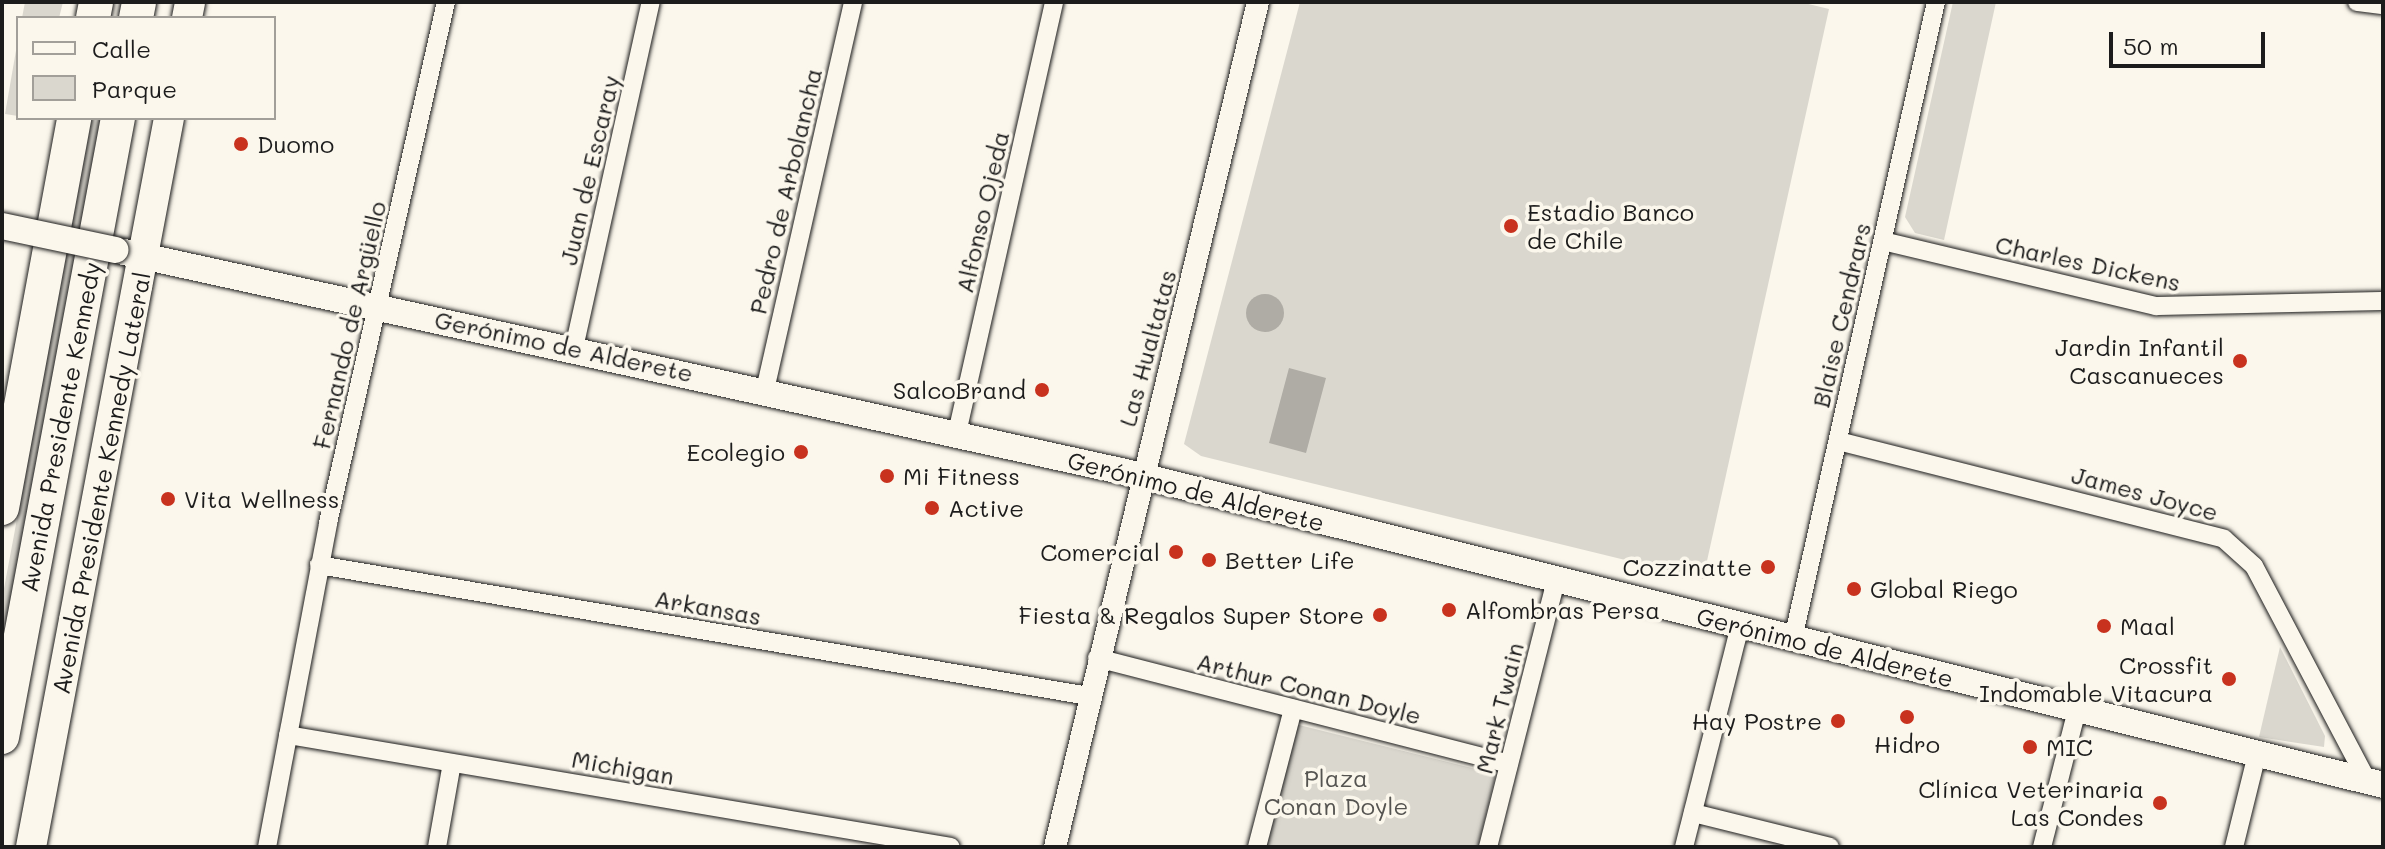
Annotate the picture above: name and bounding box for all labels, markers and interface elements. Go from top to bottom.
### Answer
legend [16,16,276,120]
scale bar [2113,16,2269,66]
text: 50 m [2123,30,2179,61]
text: Calle [92,33,151,64]
street label: Pedro de Arbolancha [743,65,827,317]
street label: Juan de Escaray [553,72,625,268]
text: Parque [92,73,177,104]
street label: Alfonso Ojeda [949,128,1015,296]
place label: Duomo [257,130,334,158]
marker: Duomo [232,135,250,153]
street label: Fernando de Argüello [306,198,392,452]
place label: Estadio Banco de Chile [1527,198,1694,254]
marker: Estadio Banco de Chile [1502,217,1520,235]
street label: Blaise Cendrars [1806,220,1876,410]
street label: Charles Dickens [1993,229,2183,297]
street label: Avenida Presidente Kennedy [14,259,106,595]
street label: Las Hualtatas [1112,267,1182,429]
street label: Avenida Presidente Kennedy Lateral [46,269,156,697]
street label: Gerónimo de Alderete [432,305,696,387]
place label: Jardin Infantil Cascanueces [2055,333,2224,389]
marker: Jardin Infantil Cascanueces [2231,352,2249,370]
place label: SalcoBrand [893,376,1026,404]
marker: SalcoBrand [1033,381,1051,399]
place label: Ecolegio [687,438,785,466]
marker: Ecolegio [792,443,810,461]
street label: Gerónimo de Alderete [1065,445,1327,537]
street label: James Joyce [2069,460,2221,526]
place label: Mi Fitness [903,462,1020,490]
marker: Mi Fitness [878,467,896,485]
place label: Vita Wellness [184,485,339,513]
marker: Vita Wellness [159,490,177,508]
place label: Active [948,494,1024,522]
marker: Active [923,499,941,517]
place label: Comercial [1040,538,1160,566]
marker: Comercial [1167,543,1185,561]
place label: Better Life [1225,546,1355,574]
marker: Better Life [1200,551,1218,569]
place label: Cozzinatte [1622,553,1752,581]
marker: Cozzinatte [1759,558,1777,576]
place label: Global Riego [1870,575,2018,603]
marker: Global Riego [1845,580,1863,598]
street label: Arkansas [652,583,764,631]
place label: Alfombras Persa [1465,596,1660,624]
place label: Fiesta & Regalos Super Store [1019,601,1364,629]
marker: Alfombras Persa [1440,601,1458,619]
street label: Gerónimo de Alderete [1694,601,1956,693]
marker: Fiesta & Regalos Super Store [1371,606,1389,624]
place label: Maal [2120,612,2175,640]
marker: Maal [2095,617,2113,635]
street label: Mark Twain [1469,639,1529,777]
street label: Arthur Conan Doyle [1194,646,1424,730]
place label: Crossfit Indomable Vitacura [1979,651,2213,707]
marker: Crossfit Indomable Vitacura [2220,670,2238,688]
place label: Hay Postre [1692,707,1822,735]
marker: Hidro [1898,708,1916,726]
marker: Hay Postre [1829,712,1847,730]
place label: Hidro [1874,730,1940,758]
place label: MIC [2046,733,2093,761]
marker: MIC [2021,738,2039,756]
street label: Michigan [569,744,677,790]
park label: Plaza Conan Doyle [1264,764,1408,820]
place label: Clínica Veterinaria Las Condes [1918,775,2144,831]
marker: Clínica Veterinaria Las Condes [2151,794,2169,812]

